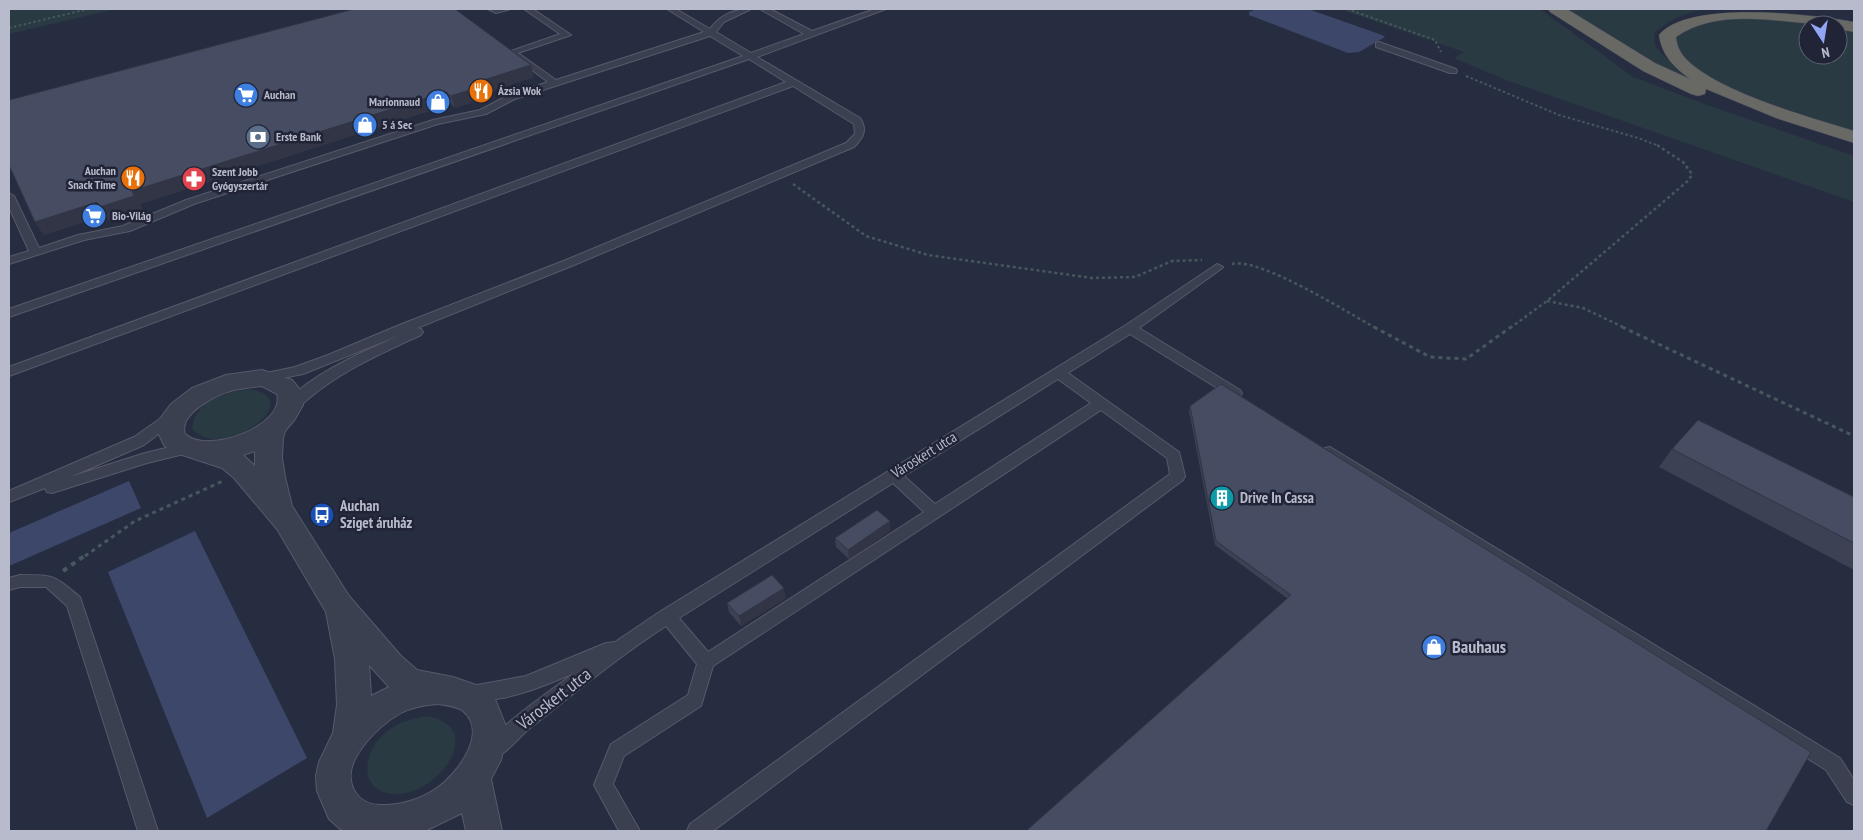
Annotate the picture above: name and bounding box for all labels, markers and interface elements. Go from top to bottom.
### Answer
north arrow [1798,15,1848,65]
text: N [1820,43,1831,62]
restaurant icon: Ázsia Wok [468,78,494,104]
supermarket icon: Auchan [233,82,259,108]
place label: Ázsia Wok [497,83,541,98]
place label: Auchan [263,87,295,102]
shop icon: Marionnaud [425,89,451,115]
place label: Marionnaud [369,94,420,109]
shop icon: 5 á Sec [352,112,378,138]
place label: 5 á Sec [382,117,413,132]
bank icon: Erste Bank [245,124,271,150]
place label: Erste Bank [276,129,321,144]
place label: Auchan Snack Time [68,163,116,192]
place label: Szent Jobb Gyógyszertár [212,164,268,193]
restaurant icon: Auchan Snack Time [120,165,146,191]
pharmacy icon: Szent Jobb Gyógyszertár [181,166,207,192]
supermarket icon: Bio-Világ [81,203,107,229]
place label: Bio-Világ [112,208,151,223]
street label: Városkert utca [887,427,960,483]
building icon: Drive In Cassa [1209,485,1235,511]
place label: Drive In Cassa [1240,488,1314,507]
place label: Auchan Sziget áruház [339,496,412,532]
bus stop icon: Auchan Sziget áruház [309,502,335,528]
shop icon: Bauhaus [1421,634,1447,660]
place label: Bauhaus [1452,635,1506,658]
street label: Városkert utca [511,662,596,735]

